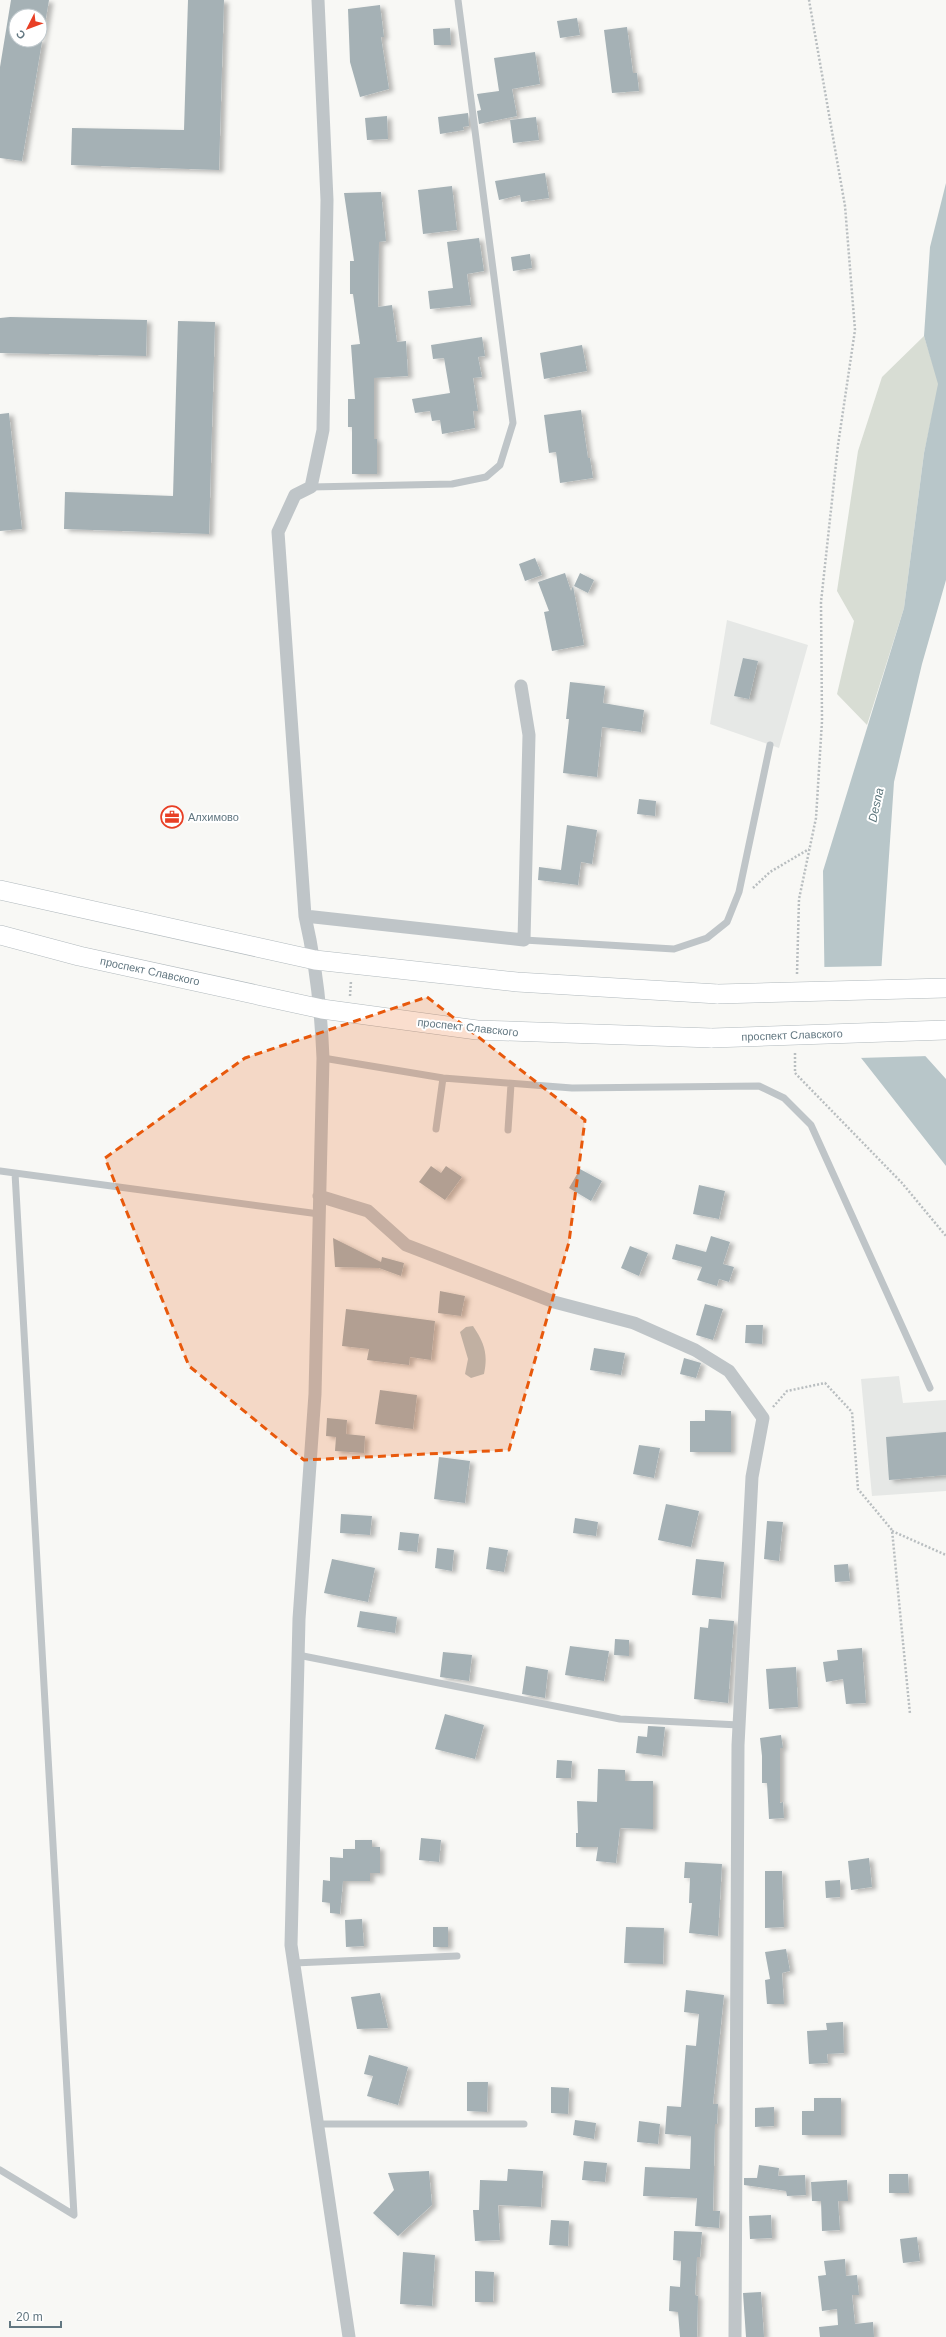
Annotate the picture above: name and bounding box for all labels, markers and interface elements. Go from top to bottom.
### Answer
north arrow [8,8,48,48]
text: С [13,28,28,42]
water label: Desna [866,786,887,823]
office icon: Алхимово [159,804,185,830]
place label: Алхимово [188,811,239,823]
street label: проспект Славского [99,955,201,987]
street label: проспект Славского [417,1016,519,1038]
street label: проспект Славского [741,1027,843,1043]
scale bar [10,2303,61,2329]
text: 20 m [16,2310,43,2324]

